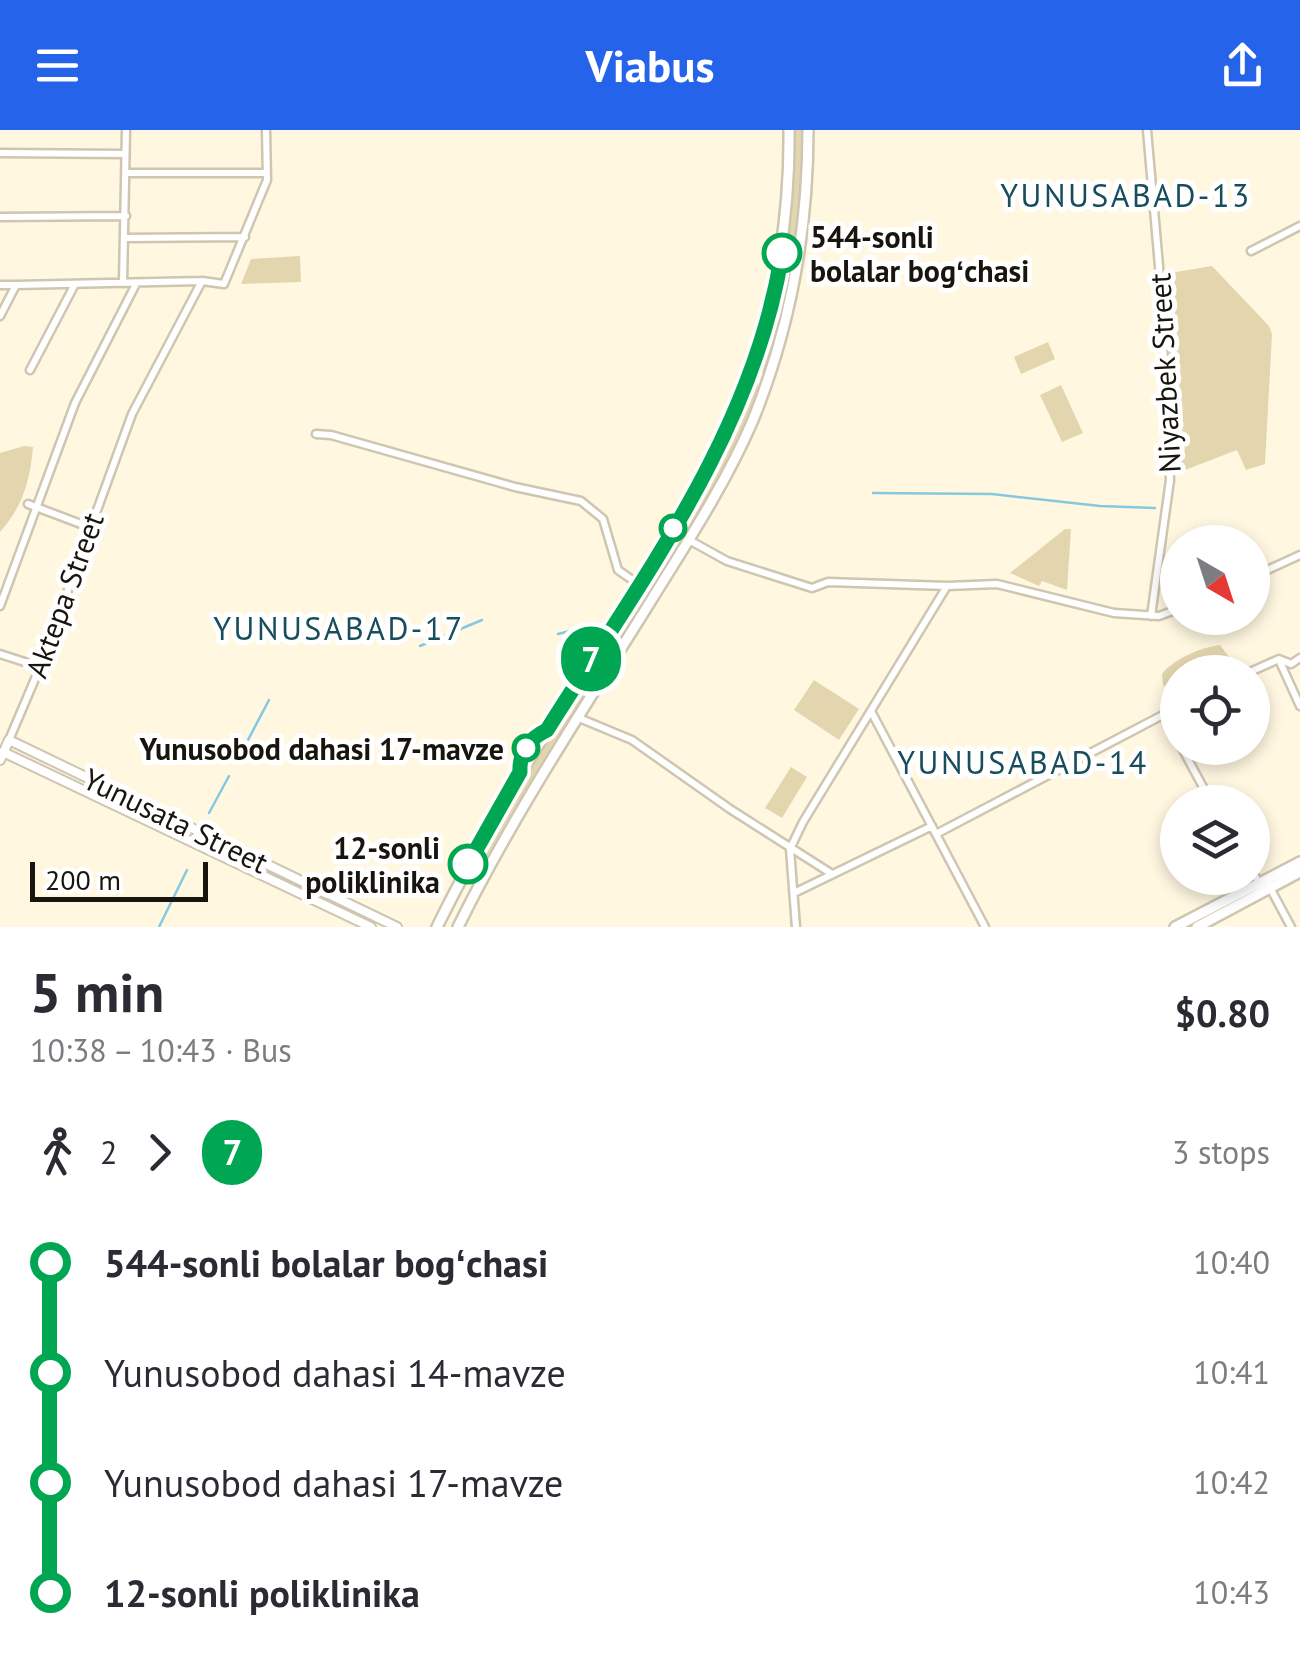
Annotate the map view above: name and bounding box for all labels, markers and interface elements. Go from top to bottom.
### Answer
text: Viabus [586,36,714,94]
icon: menu [30,38,85,93]
icon: share [1215,38,1270,93]
district label: YUNUSABAD-13 [1000,174,1252,216]
place label: 544-sonli bolalar bogʻchasi [810,217,1029,290]
marker: 544-sonli bolalar bogʻchasi [763,234,801,272]
street label: Niyazbek Street [1139,272,1189,474]
street label: Aktepa Street [16,507,112,683]
unlabelled marker [660,515,686,541]
north arrow [1160,525,1270,635]
map controls [1160,525,1270,895]
district label: YUNUSABAD-17 [213,607,465,649]
line badge: 7 [558,626,624,692]
text: 7 [581,636,601,682]
button: locate [1160,655,1270,765]
place label: Yunusobod dahasi 17-mavze [138,729,504,768]
marker: Yunusobod dahasi 17-mavze [513,735,539,761]
district label: YUNUSABAD-14 [897,741,1149,783]
street label: Yunusata Street [77,759,275,881]
button: layers [1160,785,1270,895]
place label: 12-sonli poliklinika [305,828,440,901]
marker: 12-sonli poliklinika [449,845,487,883]
scale bar [30,857,208,901]
text: 200 m [45,861,121,898]
text: 5 min [30,956,164,1027]
text: $0.80 [1174,988,1270,1037]
text: 10:38 – 10:43 · Bus [30,1029,292,1071]
icon: walk [30,1125,85,1180]
icon: forward [132,1125,187,1180]
text: 7 [222,1129,242,1175]
text: 2 [100,1131,117,1173]
text: 3 stops [1172,1131,1270,1173]
text: 544-sonli bolalar bogʻchasi [104,1238,548,1287]
text: 10:40 [1193,1241,1270,1283]
text: Yunusobod dahasi 14-mavze [104,1348,566,1397]
text: 10:41 [1193,1351,1270,1393]
text: Yunusobod dahasi 17-mavze [104,1458,563,1507]
text: 10:42 [1193,1461,1270,1503]
text: 12-sonli poliklinika [104,1568,420,1617]
text: 10:43 [1193,1571,1270,1613]

